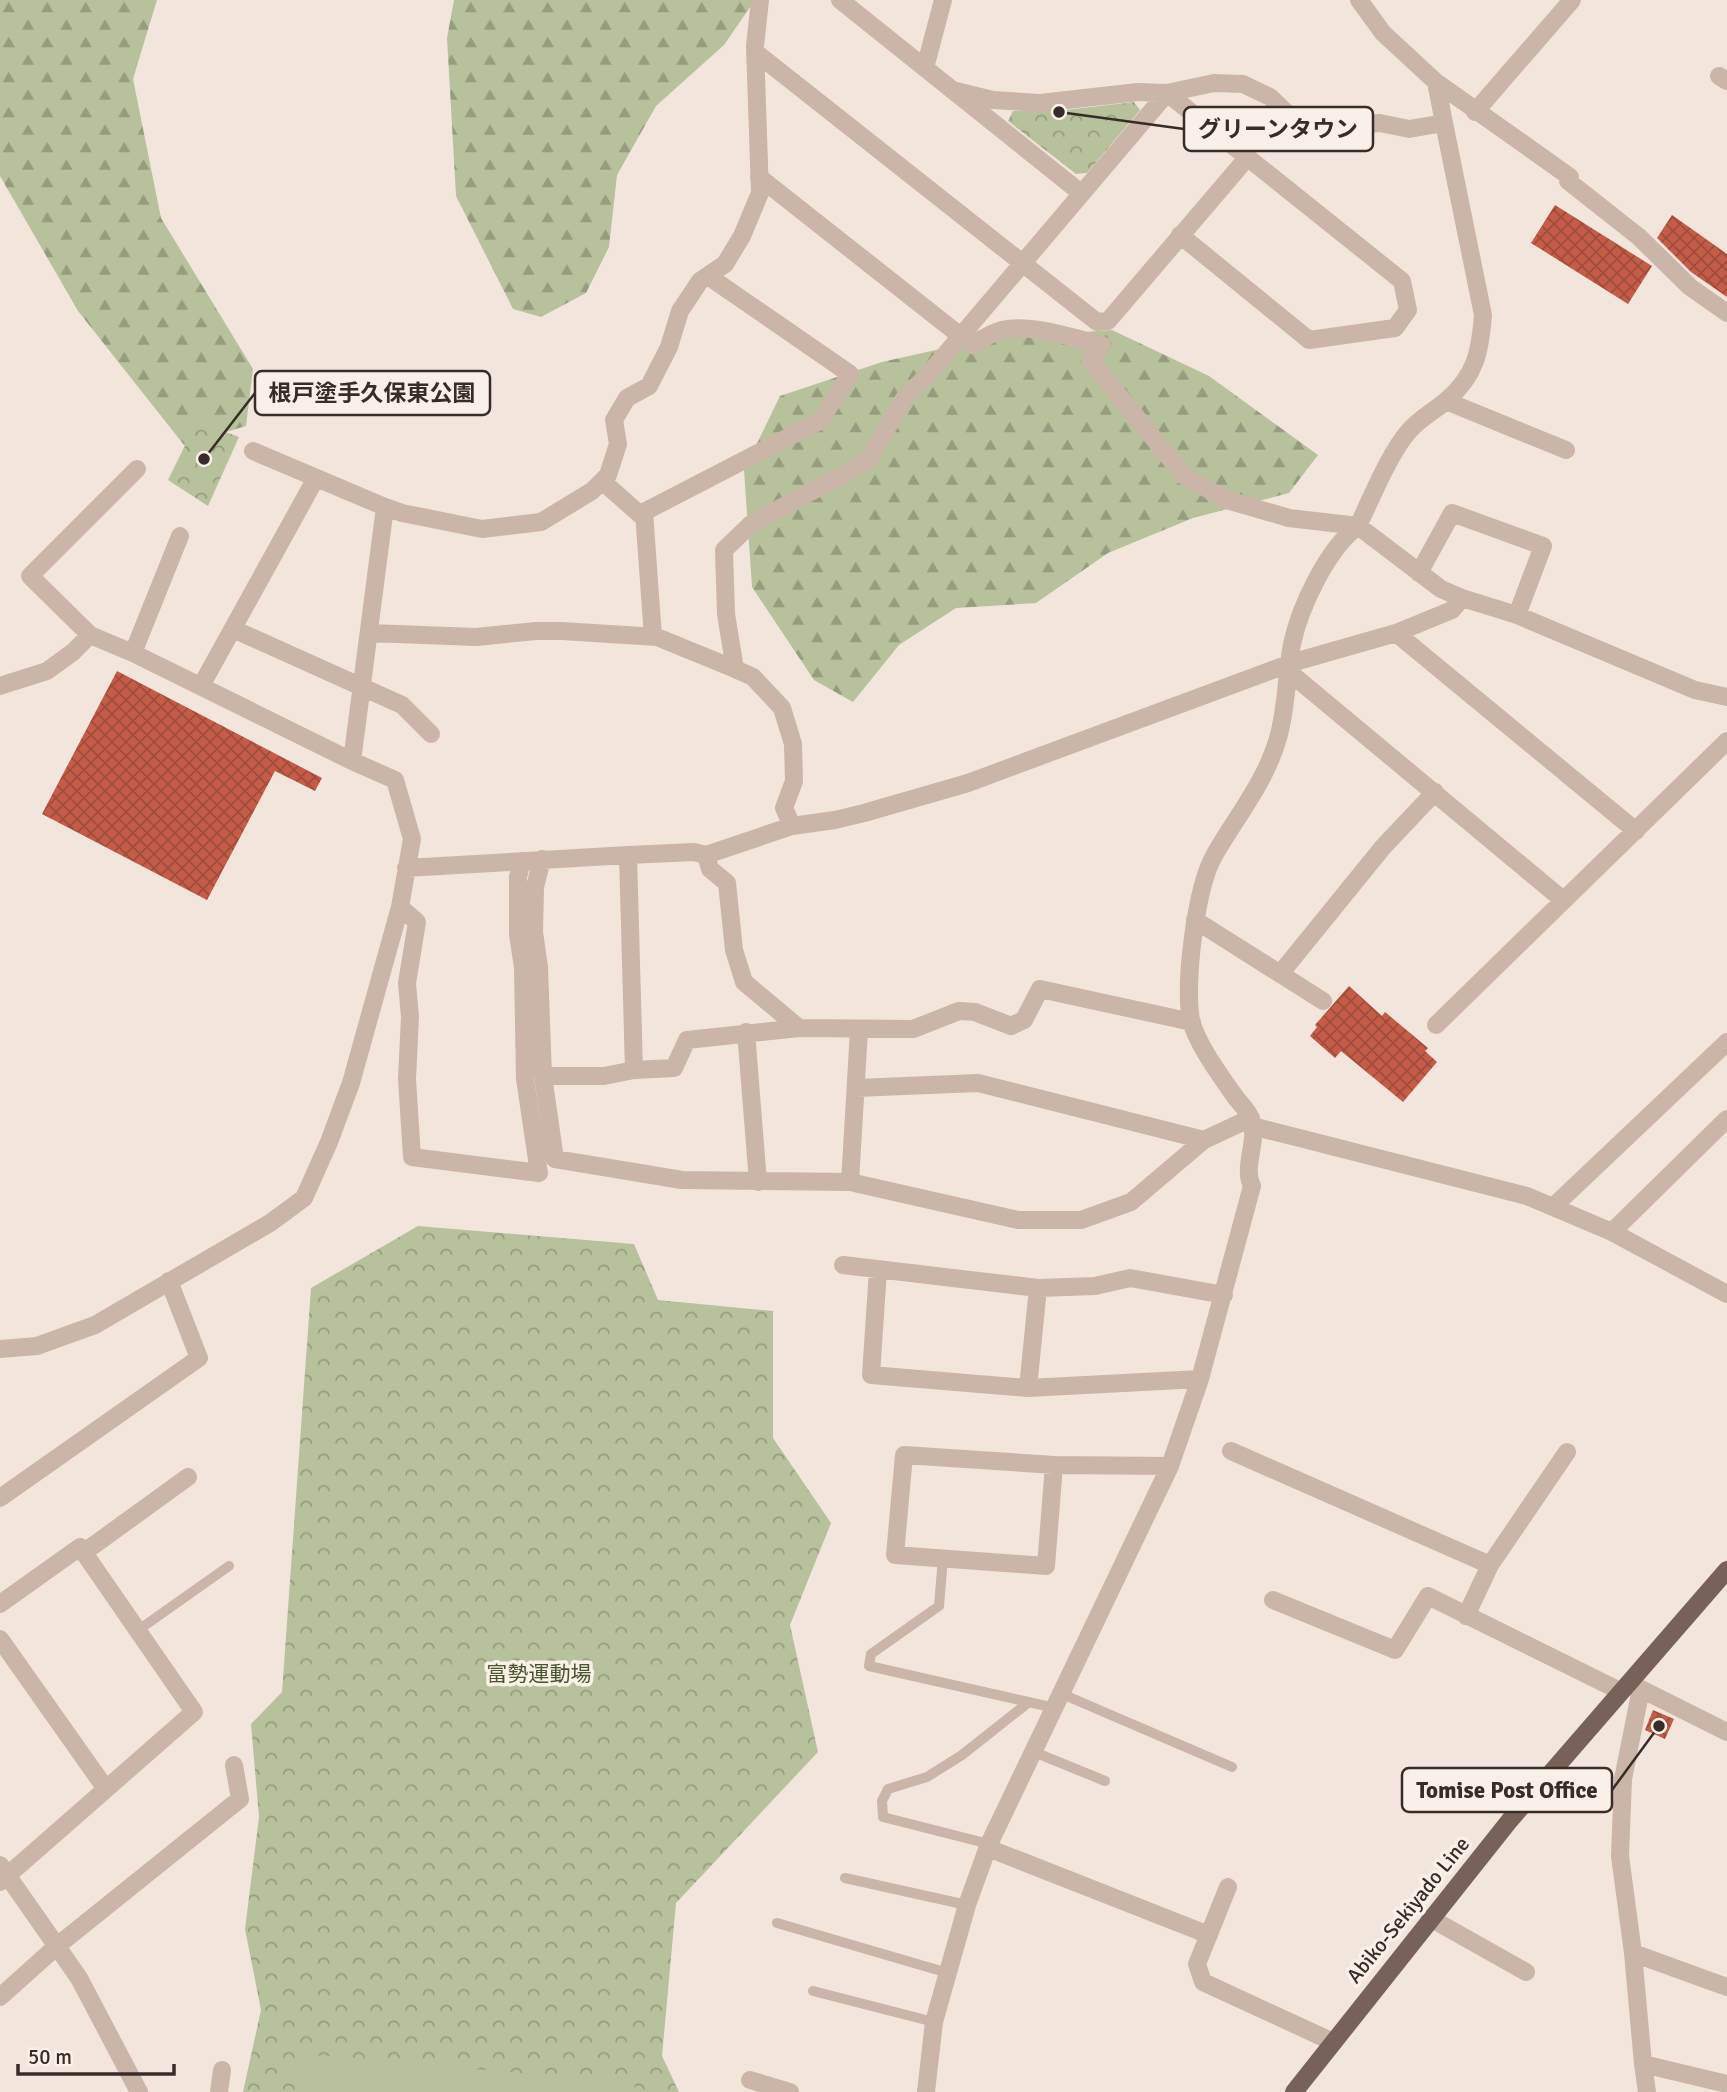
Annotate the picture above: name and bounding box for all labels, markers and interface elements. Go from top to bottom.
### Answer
callout: グリーンタウン [1184,107,1373,151]
text: グリーンタウン [1198,115,1358,144]
callout: 根戸塗手久保東公園 [255,371,490,415]
text: 根戸塗手久保東公園 [269,379,476,408]
park label: 富勢運動場 [487,1661,592,1687]
callout: Tomise Post Office [1402,1768,1612,1812]
text: Tomise Post Office [1416,1776,1598,1805]
street label: Abiko-Sekiyado Line [1341,1831,1475,1989]
scale bar [18,2032,173,2076]
text: 50 m [28,2044,72,2070]

